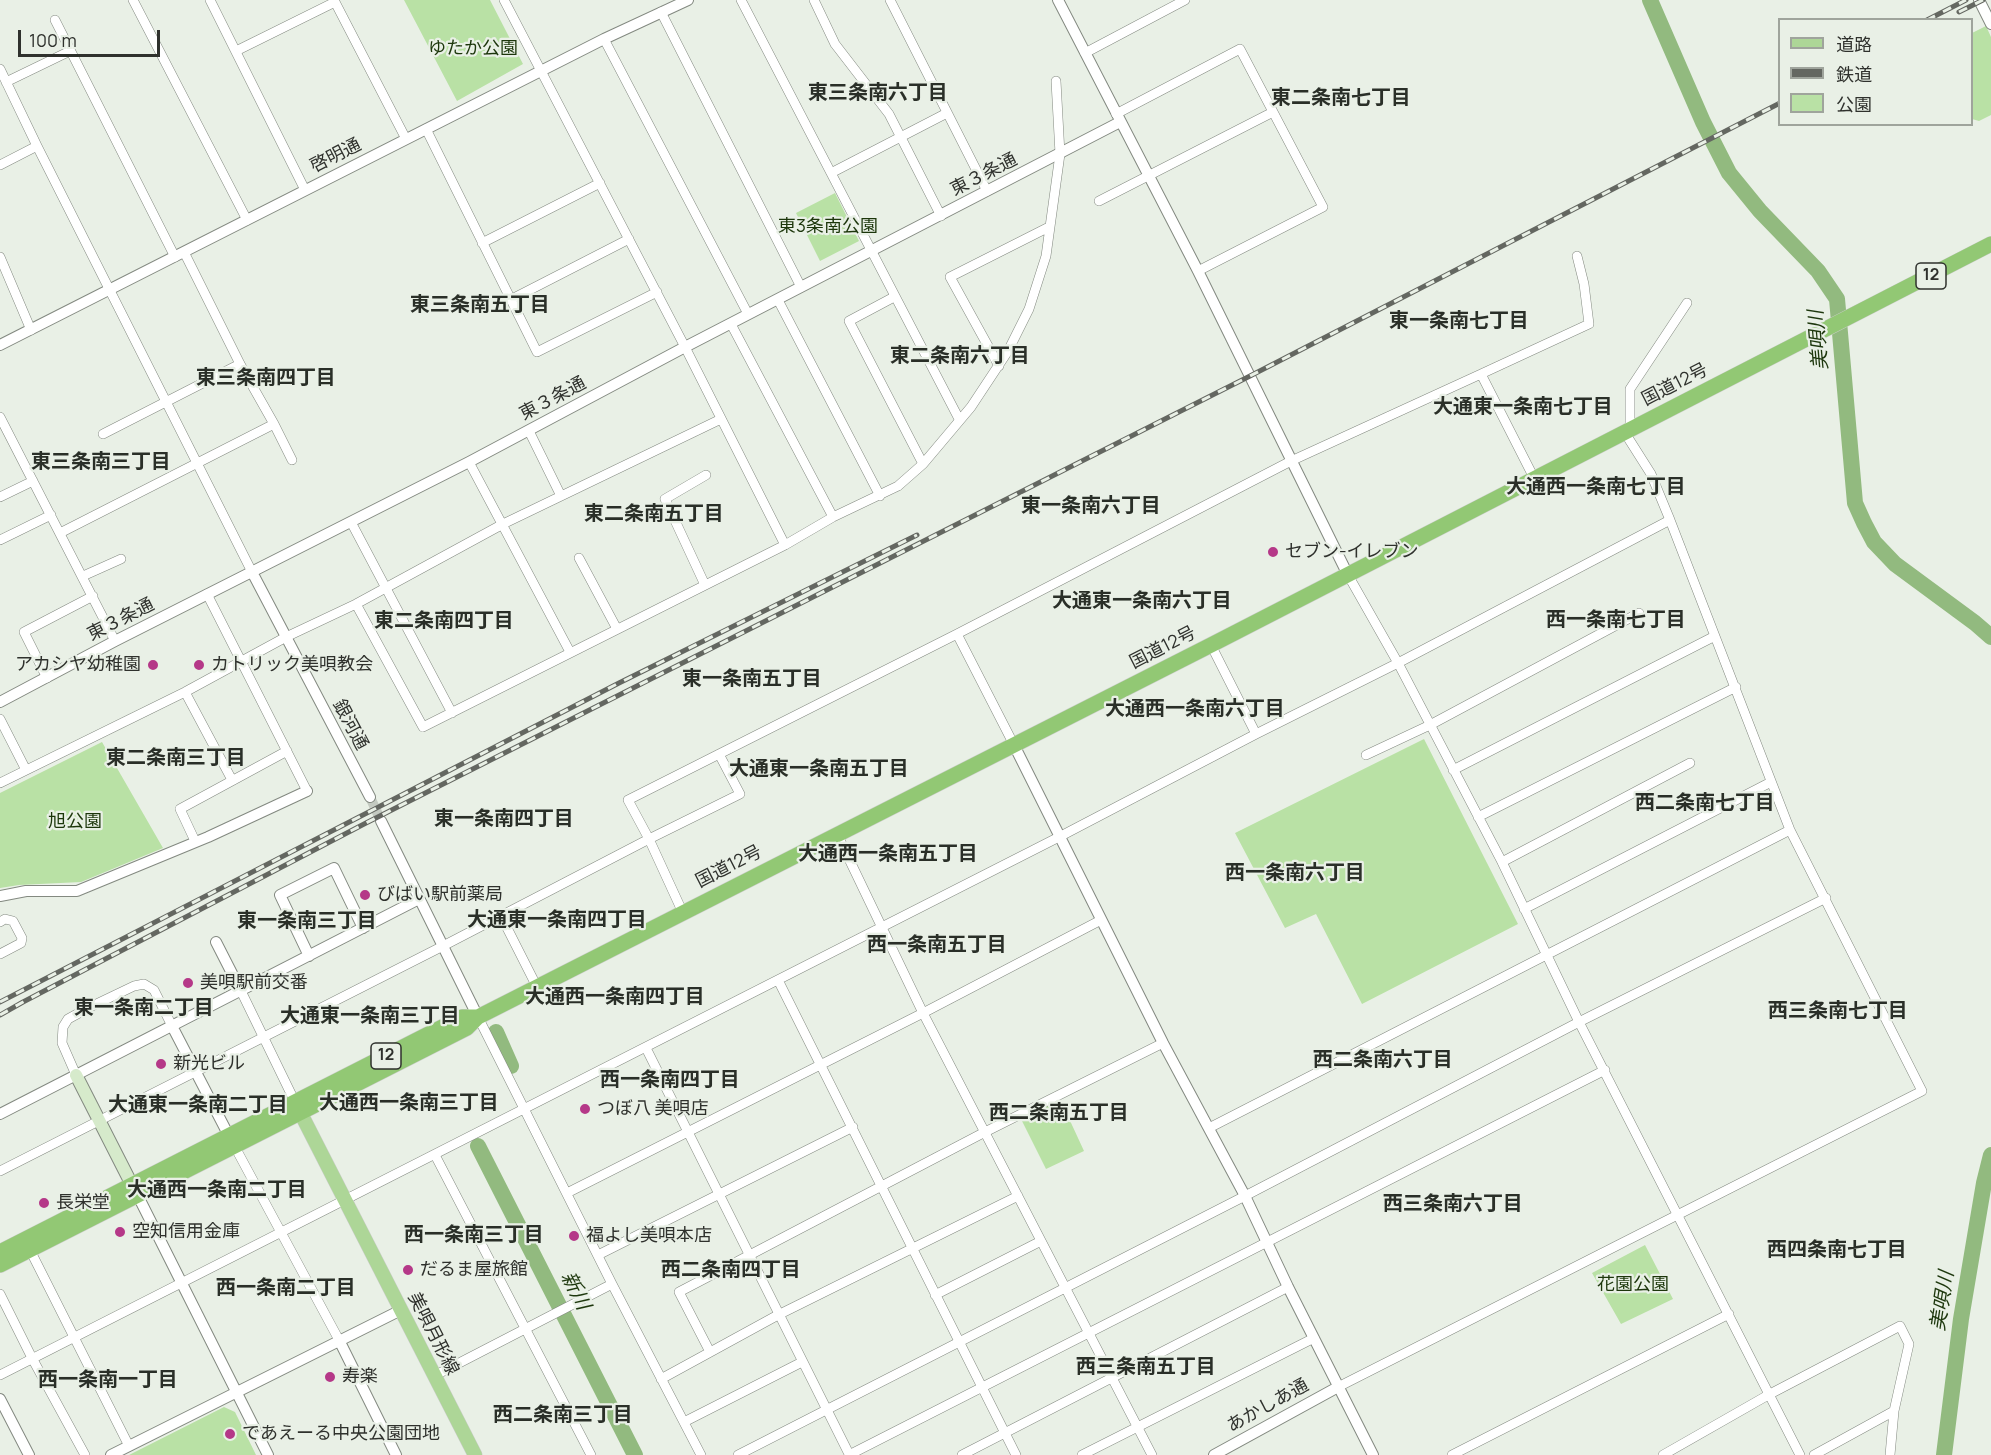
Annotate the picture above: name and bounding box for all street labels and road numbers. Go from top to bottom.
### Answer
street label: 啓明通 [307,134,365,178]
street label: 東３条通 [947,149,1021,201]
road number: 12 [1916,263,1946,289]
street label: 国道12号 [1638,359,1712,411]
street label: 東３条通 [516,373,590,425]
street label: 東３条通 [84,594,158,646]
street label: 国道12号 [1126,622,1200,674]
street label: 銀河通 [328,696,372,754]
street label: 国道12号 [692,841,766,893]
road number: 12 [371,1043,401,1069]
street label: 美唄月形線 [403,1289,463,1379]
street label: あかしあ通 [1223,1375,1313,1437]

